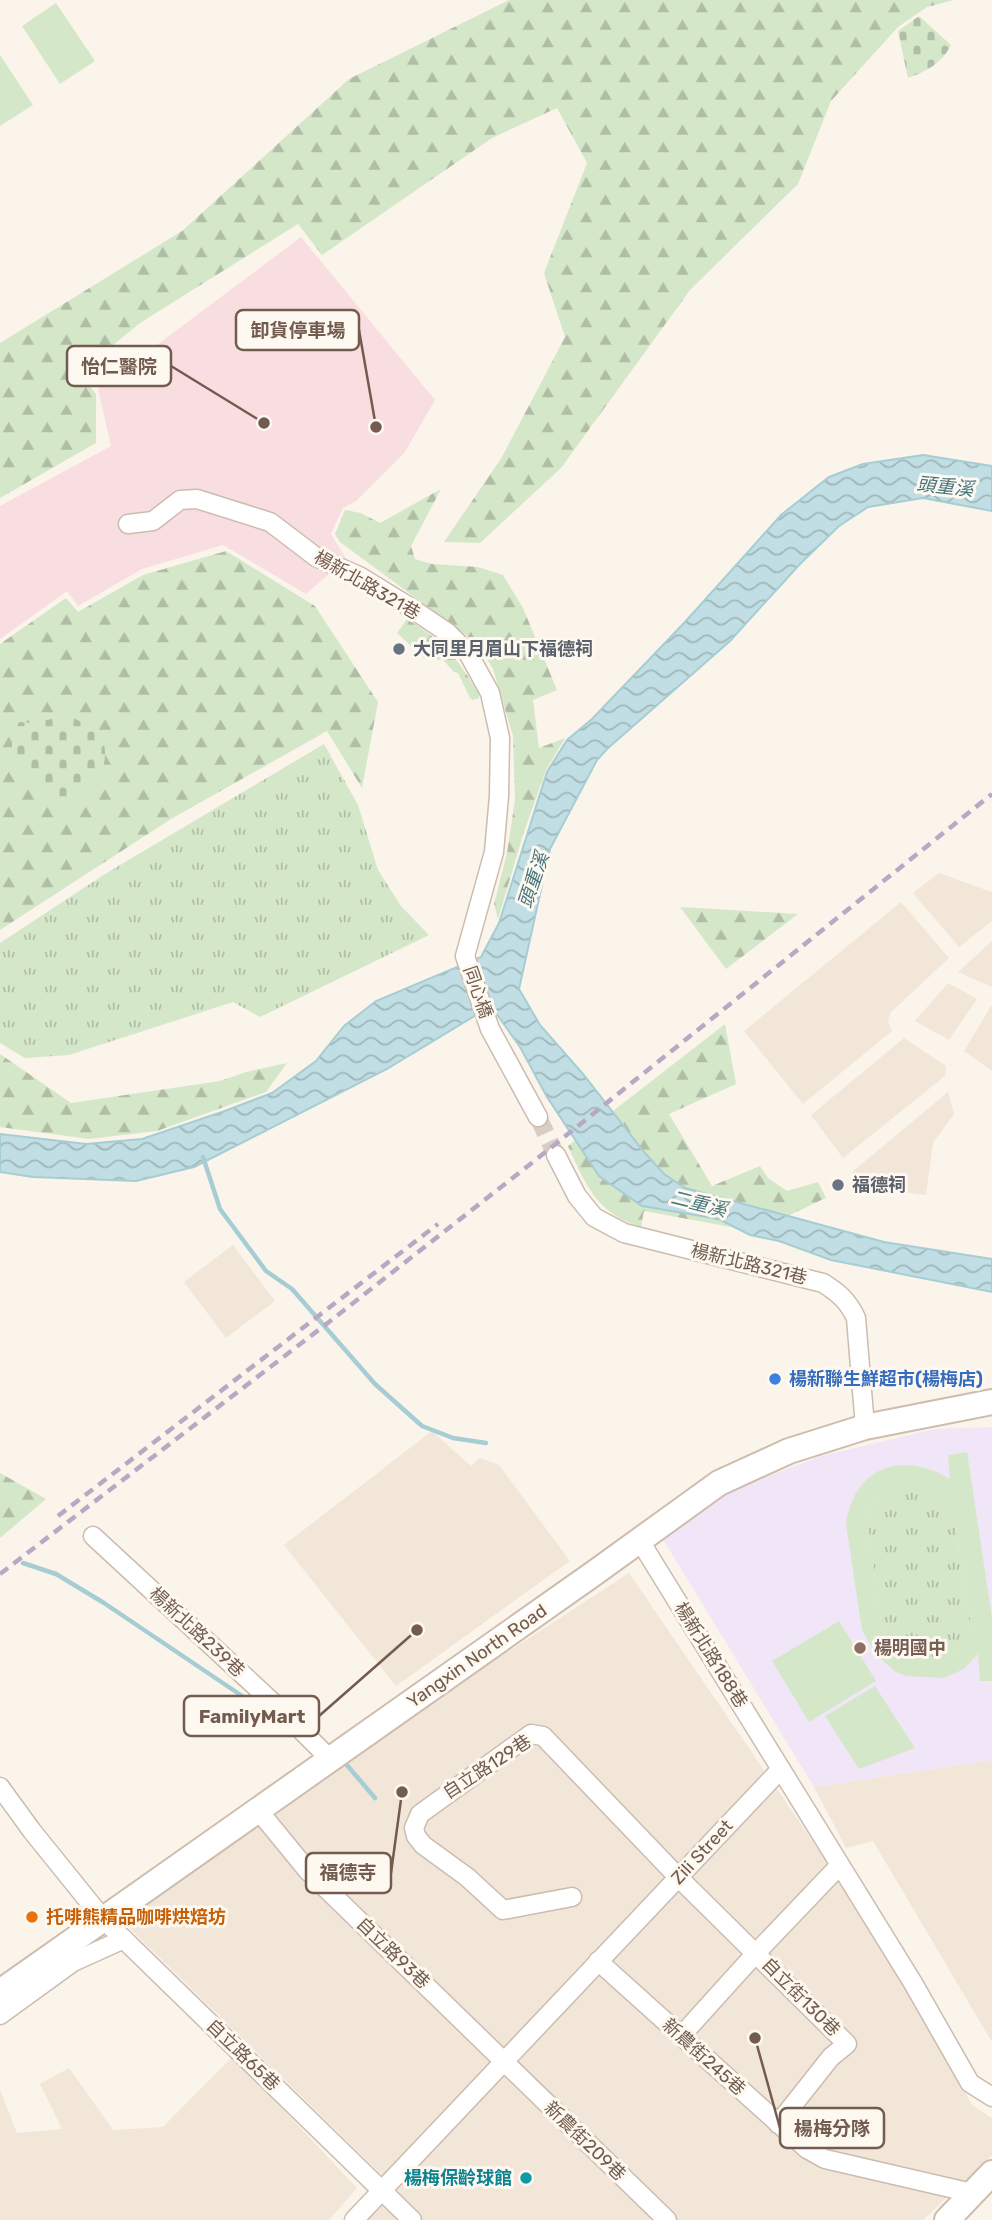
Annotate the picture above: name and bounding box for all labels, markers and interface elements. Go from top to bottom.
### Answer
callout: 卸貨停車場 [236,310,359,350]
text: 卸貨停車場 [250,319,346,342]
callout: 怡仁醫院 [67,346,171,386]
text: 怡仁醫院 [81,355,157,378]
water label: 頭重溪 [915,472,977,501]
street label: 楊新北路321巷 [310,546,424,624]
place label: 大同里月眉山下福德祠 [413,638,593,660]
marker: 大同里月眉山下福德祠 [391,641,407,657]
water label: 頭重溪 [513,847,555,911]
street label: 同心橋 [459,963,497,1021]
place label: 福德祠 [852,1174,906,1196]
marker: 福德祠 [830,1177,846,1193]
water label: 二重溪 [668,1185,732,1222]
street label: 楊新北路321巷 [689,1239,809,1289]
place label: 楊新聯生鮮超市(楊梅店) [789,1368,983,1390]
marker: 楊新聯生鮮超市(楊梅店) [767,1371,783,1387]
street label: 楊新北路239巷 [145,1582,249,1682]
street label: 楊新北路188巷 [670,1598,752,1712]
street label: Yangxin North Road [403,1599,551,1713]
place label: 楊明國中 [874,1637,946,1659]
marker: 楊明國中 [852,1640,868,1656]
callout: FamilyMart [184,1696,319,1736]
text: FamilyMart [199,1705,305,1728]
street label: 自立路129巷 [439,1730,535,1804]
street label: Zili Street [667,1815,737,1889]
callout: 福德寺 [306,1853,391,1893]
text: 福德寺 [319,1861,377,1884]
place label: 托啡熊精品咖啡烘焙坊 [46,1906,226,1928]
marker: 托啡熊精品咖啡烘焙坊 [24,1909,40,1925]
street label: 自立路93巷 [352,1913,434,1993]
street label: 自立街130巷 [757,1953,845,2041]
street label: 新農街245巷 [658,2014,750,2100]
street label: 自立路65巷 [202,2015,284,2095]
street label: 新農街209巷 [540,2097,630,2185]
callout: 楊梅分隊 [780,2108,884,2148]
text: 楊梅分隊 [794,2117,870,2140]
place label: 楊梅保齡球館 [404,2167,512,2189]
marker: 楊梅保齡球館 [518,2170,534,2186]

